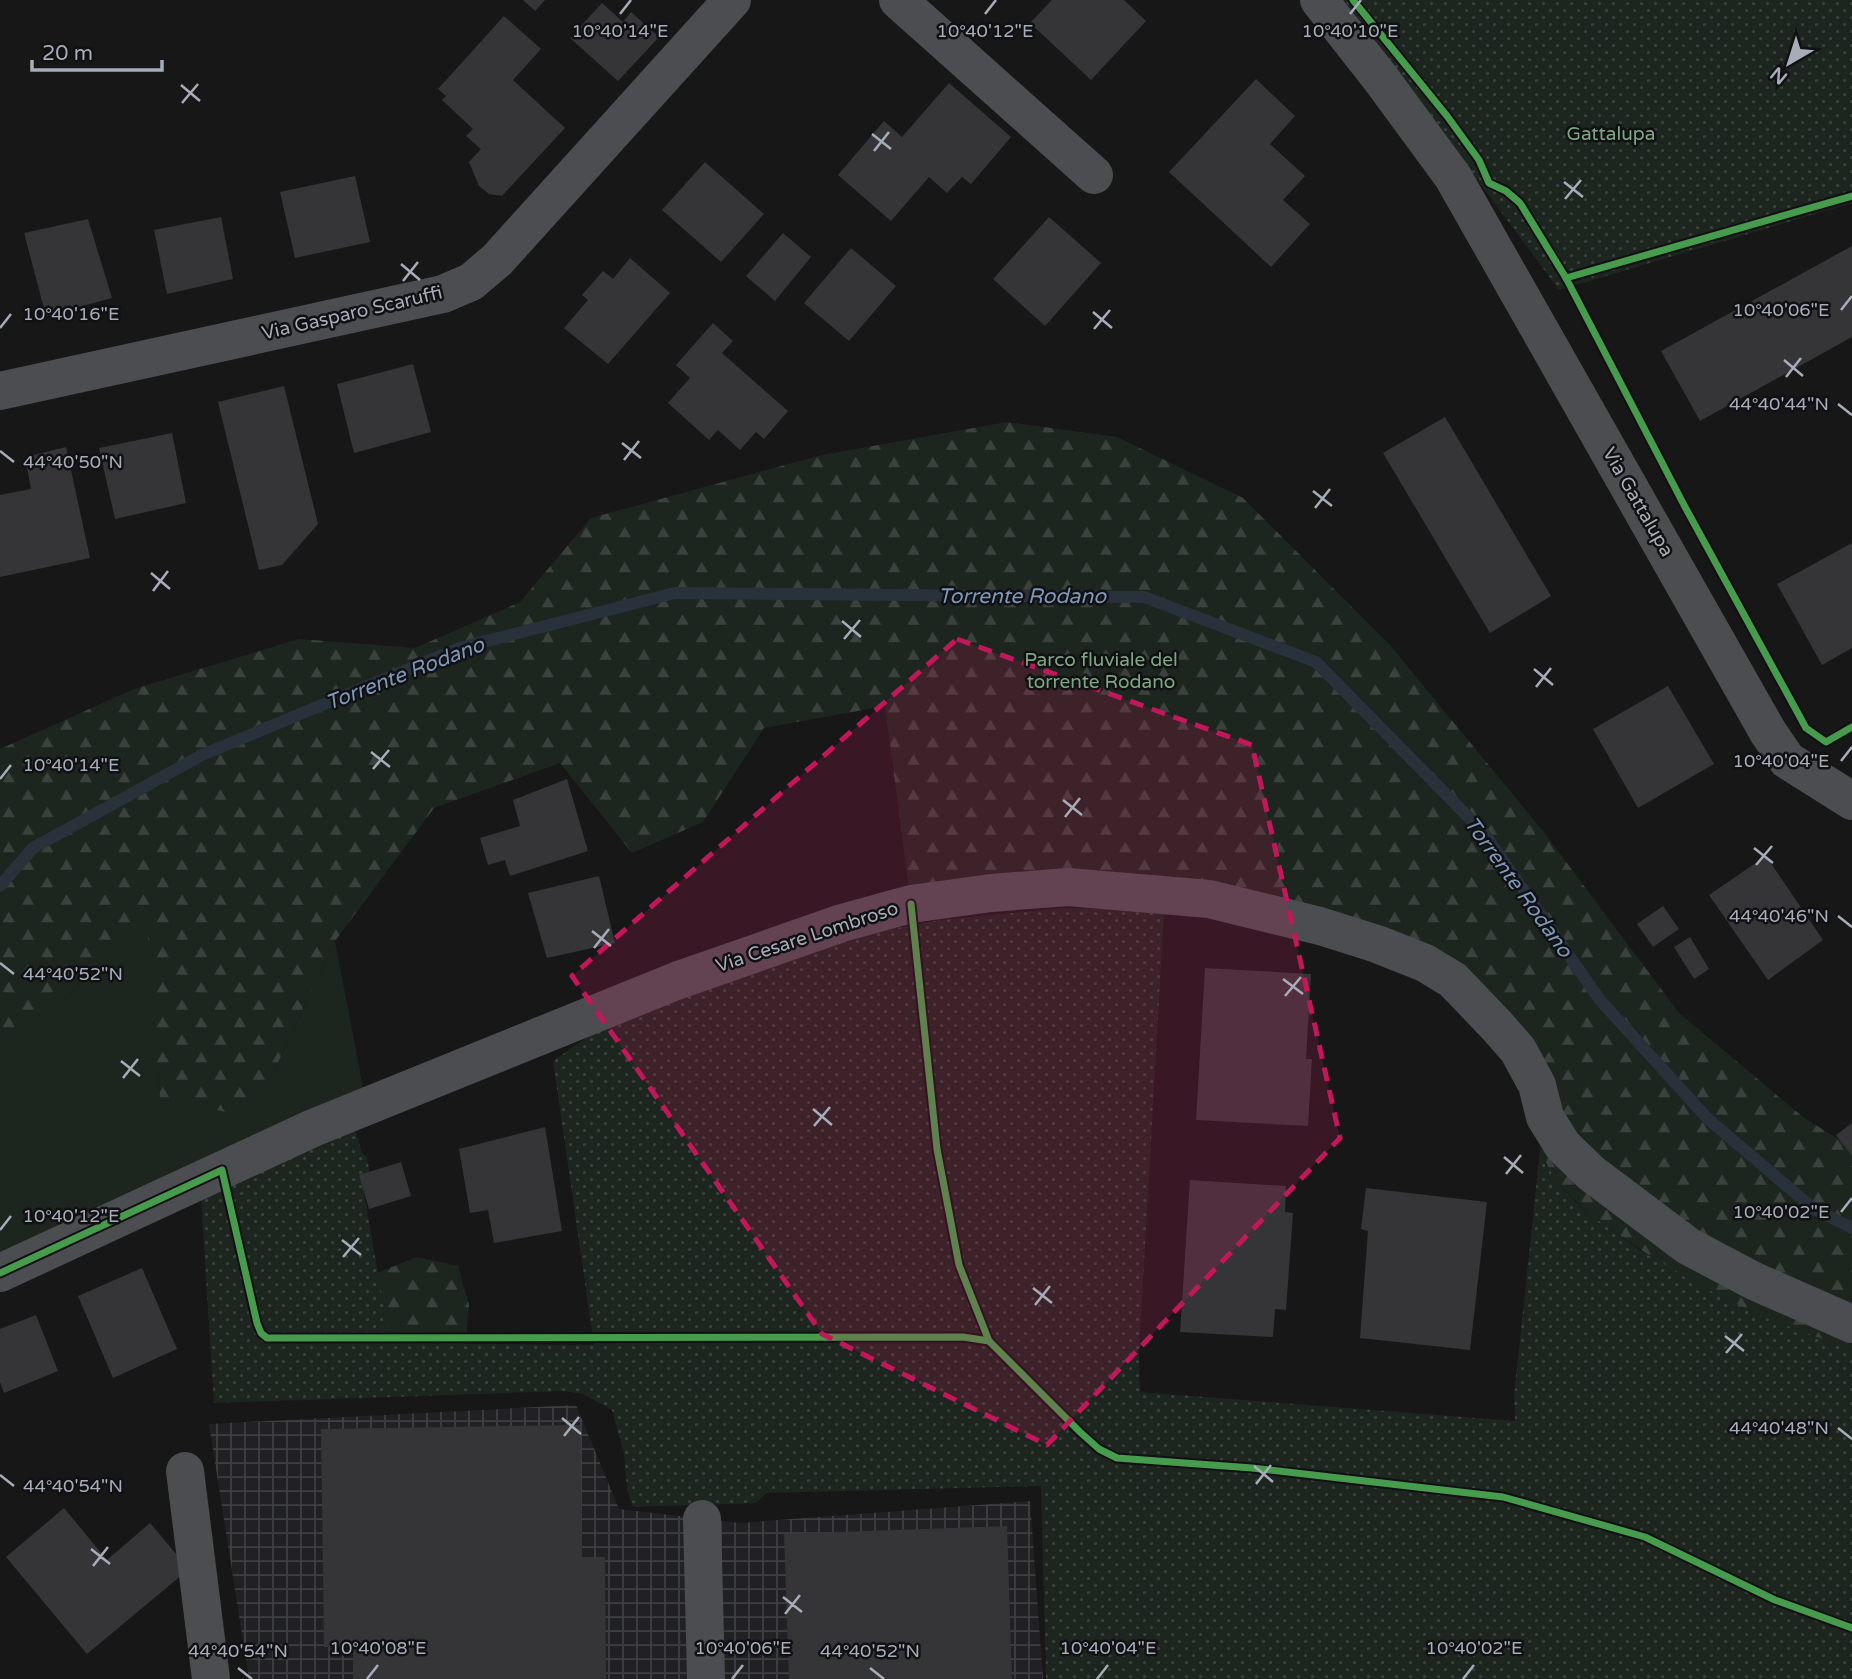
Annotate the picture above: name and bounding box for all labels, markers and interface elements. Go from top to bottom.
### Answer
text: 10°40'14"E [572,20,668,42]
text: 10°40'12"E [937,20,1033,42]
text: 10°40'10"E [1302,20,1398,42]
scale bar [32,28,161,72]
north arrow [1754,28,1824,98]
text: 20 m [42,41,93,66]
text: N [1766,62,1792,89]
park label: Gattalupa [1567,123,1656,145]
street label: Via Gasparo Scaruffi [260,282,444,344]
text: 10°40'06"E [1733,299,1829,321]
text: 10°40'16"E [23,303,119,325]
text: 44°40'44"N [1729,393,1829,415]
street label: Via Gattalupa [1598,444,1678,560]
text: 44°40'50"N [23,451,123,473]
water label: Torrente Rodano [938,584,1107,609]
water label: Torrente Rodano [322,632,489,716]
park label: Parco fluviale del torrente Rodano [1024,649,1178,693]
text: 10°40'04"E [1733,750,1829,772]
text: 10°40'14"E [23,754,119,776]
water label: Torrente Rodano [1459,812,1578,963]
street label: Via Cesare Lombroso [713,897,901,977]
text: 44°40'46"N [1729,905,1829,927]
text: 44°40'52"N [23,963,123,985]
text: 10°40'02"E [1733,1201,1829,1223]
text: 10°40'12"E [23,1205,119,1227]
text: 44°40'48"N [1729,1417,1829,1439]
text: 44°40'54"N [23,1475,123,1497]
text: 10°40'08"E [330,1637,426,1659]
text: 10°40'06"E [695,1637,791,1659]
text: 10°40'04"E [1060,1637,1156,1659]
text: 10°40'02"E [1426,1637,1522,1659]
text: 44°40'54"N [188,1640,288,1662]
text: 44°40'52"N [820,1640,920,1662]

